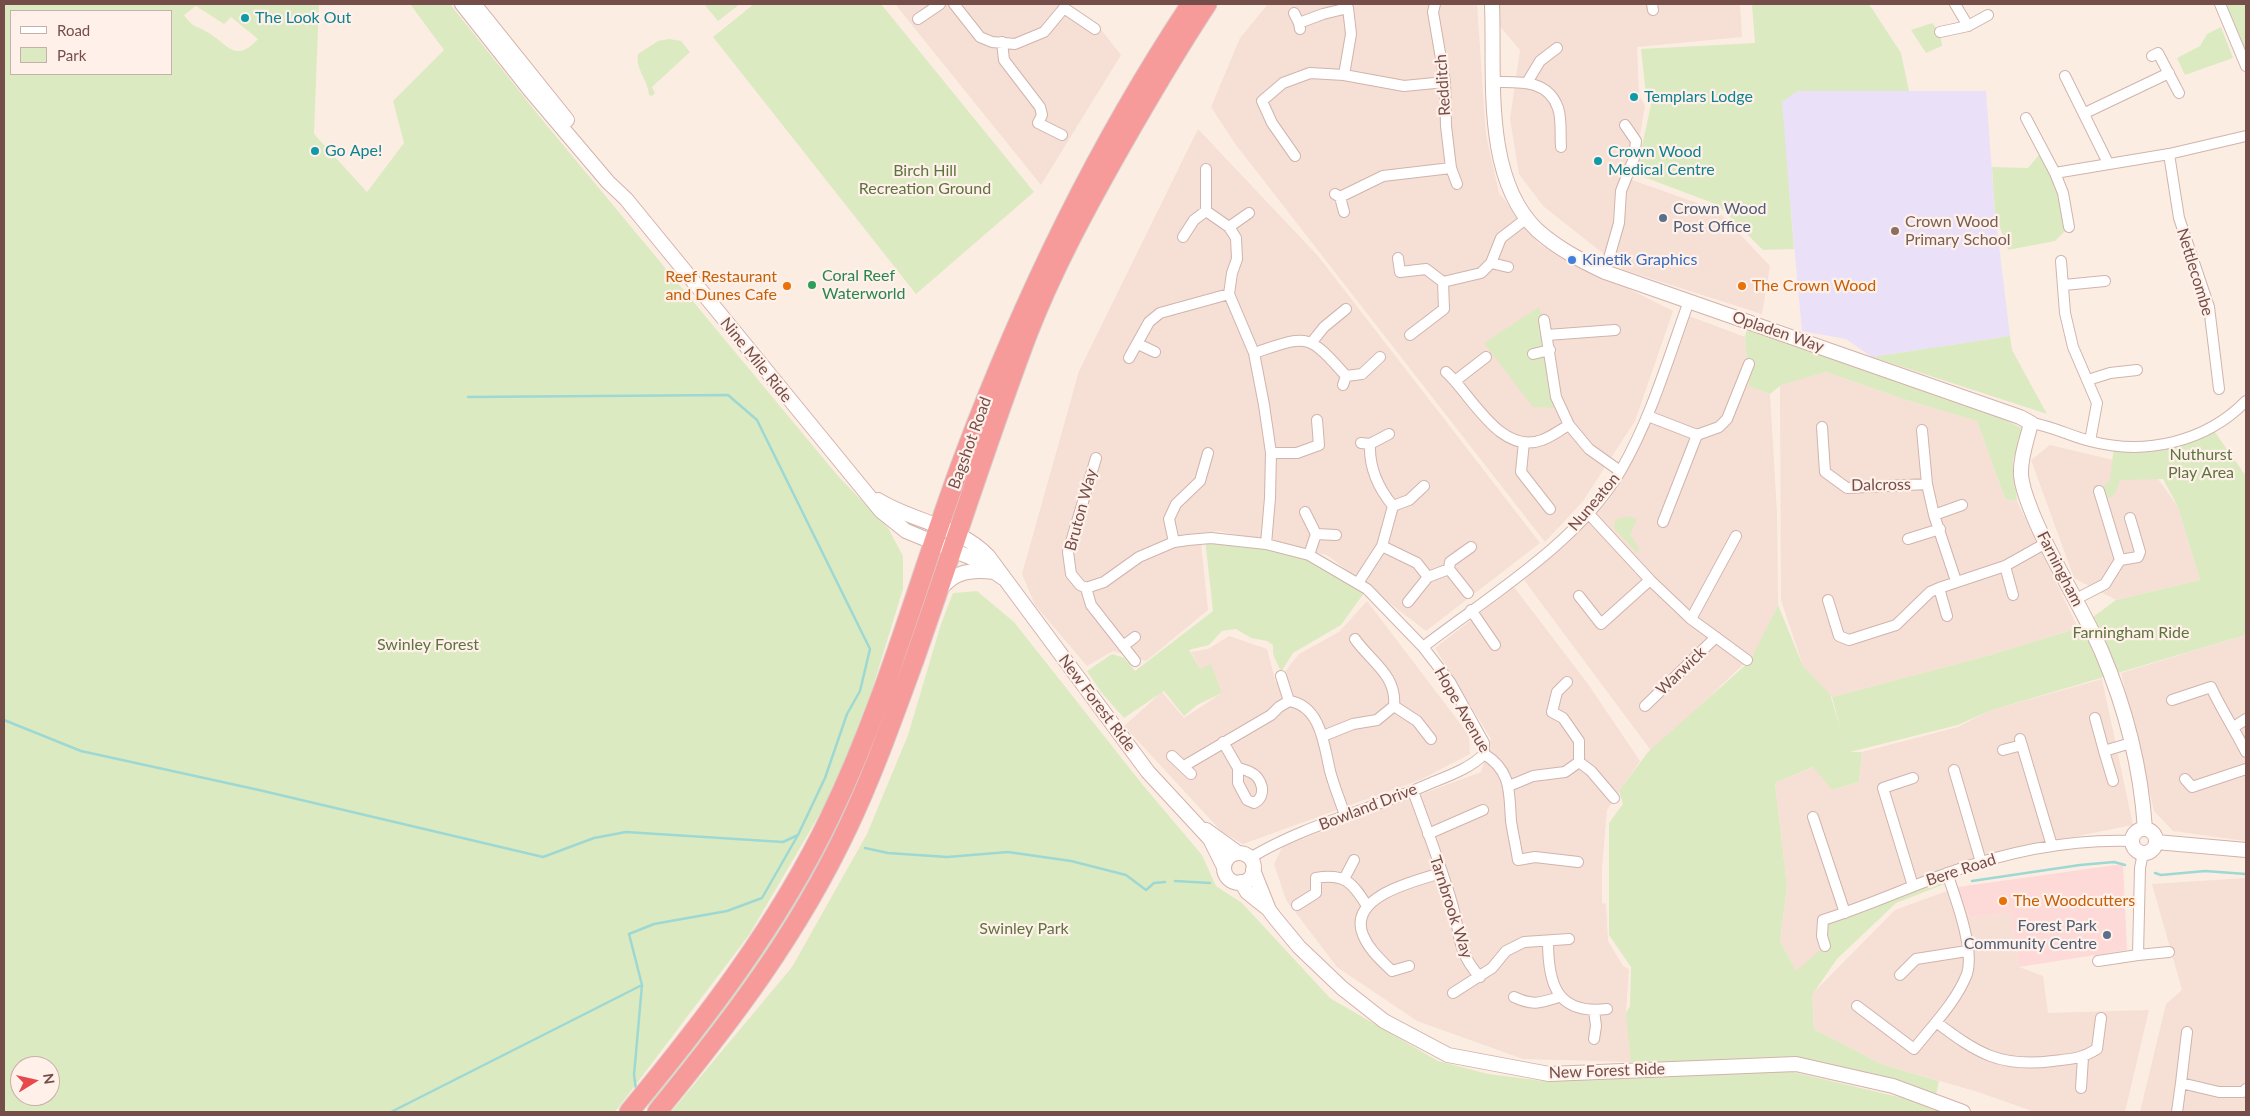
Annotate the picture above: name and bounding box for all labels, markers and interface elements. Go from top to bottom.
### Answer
place label: The Look Out [255,8,351,28]
legend [10,10,172,75]
marker: The Look Out [239,12,251,24]
text: Road [57,21,90,39]
text: Park [57,46,86,64]
street label: Redditch [1431,53,1455,117]
place label: Templars Lodge [1644,87,1753,107]
marker: Templars Lodge [1628,91,1640,103]
place label: Go Ape! [325,141,382,161]
place label: Crown Wood Medical Centre [1608,142,1715,180]
marker: Go Ape! [309,145,321,157]
marker: Crown Wood Medical Centre [1592,155,1604,167]
park label: Birch Hill Recreation Ground [859,161,991,199]
place label: Crown Wood Post Office [1673,199,1766,237]
marker: Crown Wood Post Office [1657,212,1669,224]
place label: Crown Wood Primary School [1905,212,2011,250]
marker: Crown Wood Primary School [1889,225,1901,237]
street label: Nettlecombe [2173,226,2217,318]
place label: Kinetik Graphics [1582,250,1697,270]
marker: Kinetik Graphics [1566,254,1578,266]
place label: Coral Reef Waterworld [822,266,906,304]
place label: Reef Restaurant and Dunes Cafe [665,267,777,305]
place label: The Crown Wood [1752,276,1876,296]
marker: Coral Reef Waterworld [806,279,818,291]
marker: Reef Restaurant and Dunes Cafe [781,280,793,292]
marker: The Crown Wood [1736,280,1748,292]
street label: Opladen Way [1730,307,1826,357]
street label: Nine Mile Ride [716,314,796,406]
street label: Bagshot Road [944,394,996,492]
park label: Nuthurst Play Area [2168,445,2234,483]
street label: Bruton Way [1061,467,1101,553]
street label: Nuneaton [1564,469,1624,535]
street label: Dalcross [1851,475,1911,495]
street label: Farningham [2033,528,2087,610]
park label: Farningham Ride [2073,623,2189,643]
park label: Swinley Forest [377,635,479,655]
street label: Warwick [1652,643,1710,699]
street label: New Forest Ride [1054,651,1140,755]
street label: Hope Avenue [1430,664,1494,756]
street label: Bowland Drive [1316,779,1420,835]
street label: Bere Road [1924,850,1998,890]
street label: Tarnbrook Way [1425,853,1477,961]
place label: The Woodcutters [2013,891,2135,911]
marker: The Woodcutters [1997,895,2009,907]
place label: Forest Park Community Centre [1964,916,2097,954]
park label: Swinley Park [979,919,1069,939]
marker: Forest Park Community Centre [2101,929,2113,941]
north arrow [10,1056,60,1106]
street label: New Forest Ride [1549,1059,1665,1083]
text: N [40,1072,59,1085]

